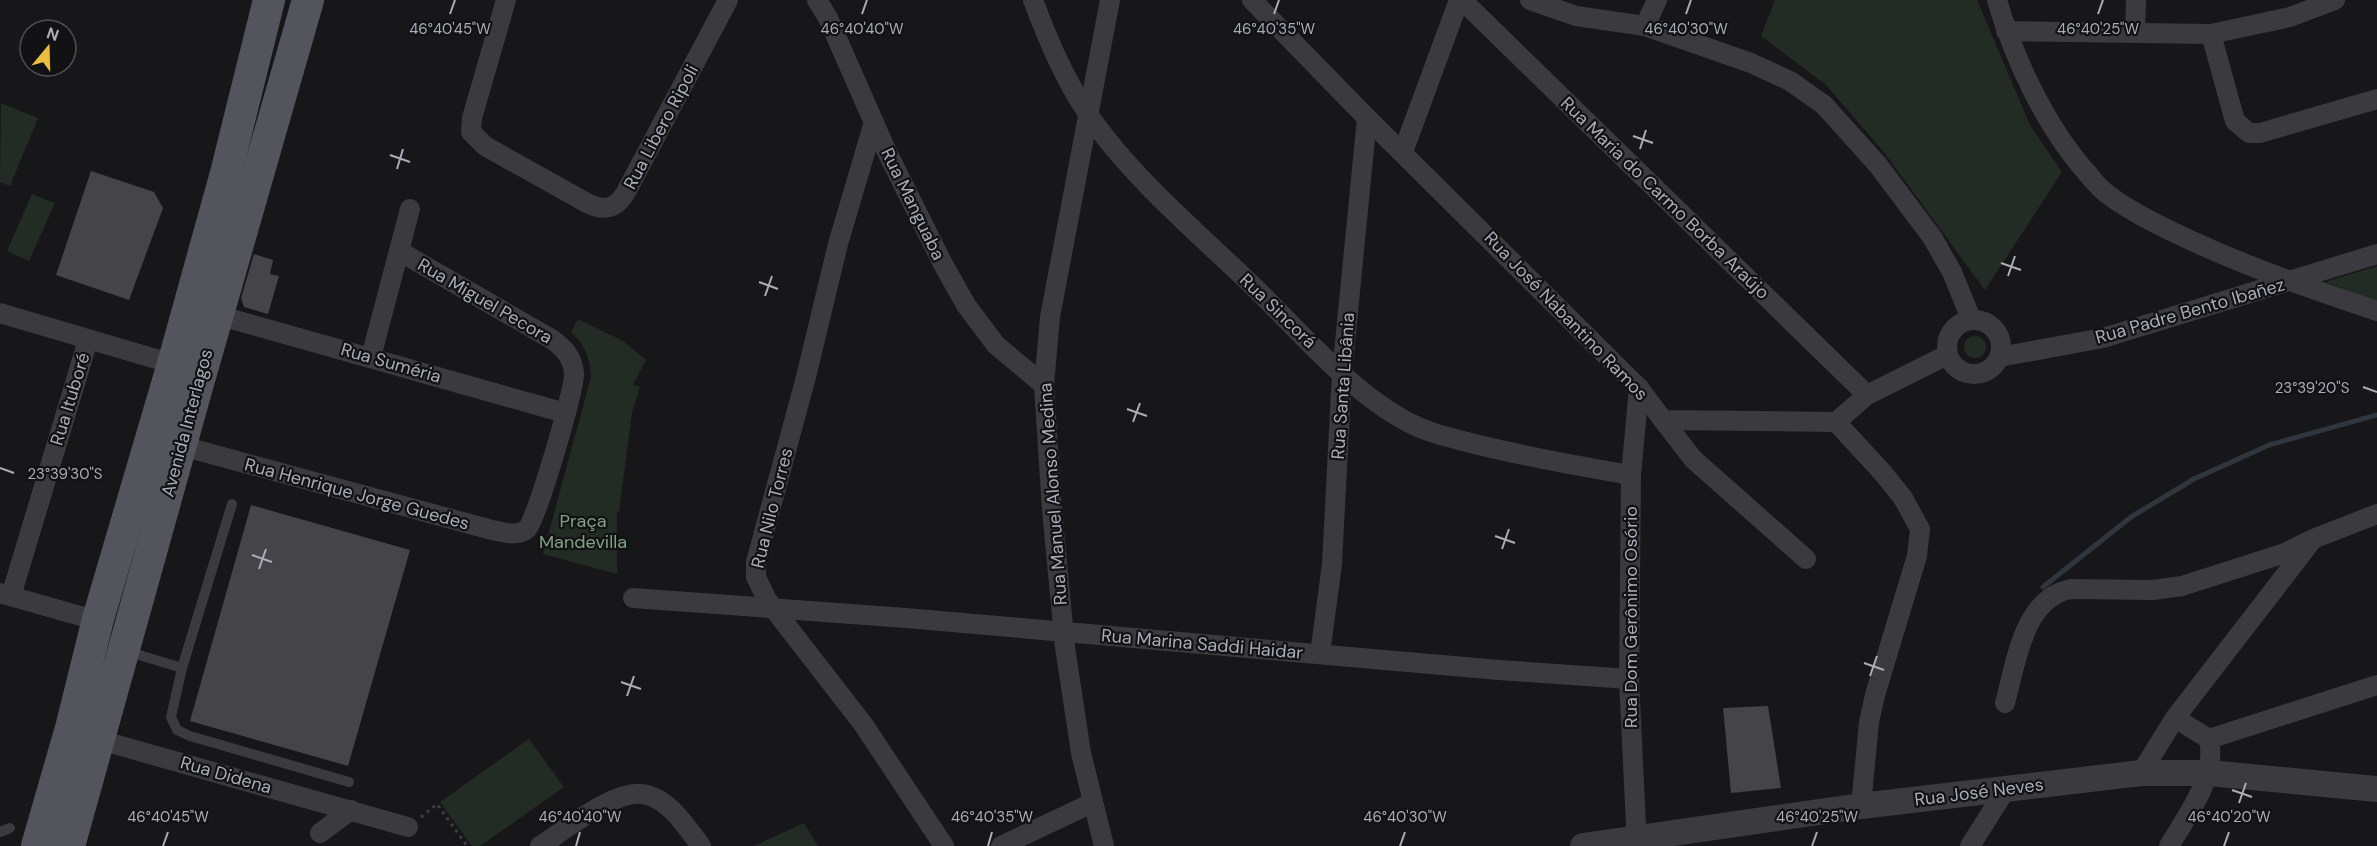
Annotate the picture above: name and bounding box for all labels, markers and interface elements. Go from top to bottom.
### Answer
north arrow [18,18,78,78]
text: 46°40'45"W [409,19,491,39]
text: 46°40'40"W [821,19,904,39]
text: 46°40'35"W [1233,19,1316,39]
text: 46°40'30"W [1644,19,1728,39]
text: 46°40'25"W [2057,19,2139,39]
text: N [44,22,62,46]
street label: Rua Libero Ripoli [618,60,704,194]
street label: Rua Maria do Carmo Borba Araújo [1555,92,1775,304]
street label: Rua Manguaba [875,144,951,264]
street label: Rua José Nabantino Ramos [1479,226,1653,406]
street label: Rua Miguel Pecora [413,253,557,349]
street label: Rua Sincorá [1234,268,1322,354]
street label: Rua Padre Bento Ibañez [2093,272,2287,350]
street label: Rua Santa Libânia [1326,312,1360,460]
street label: Rua Suméria [338,337,444,389]
street label: Avenida Interlagos [156,346,218,500]
street label: Rua Ituboré [45,350,95,448]
text: 23°39'20"S [2275,378,2350,398]
street label: Rua Manuel Alonso Medina [1033,382,1073,606]
street label: Rua Nilo Torres [745,445,799,571]
street label: Rua Henrique Jorge Guedes [242,452,472,536]
text: 23°39'30"S [27,464,103,484]
street label: Rua Dom Gerônimo Osório [1619,506,1643,728]
park label: Praça Mandevilla [539,509,627,554]
street label: Rua Marina Saddi Haidar [1100,623,1304,665]
street label: Rua Didena [178,751,274,799]
street label: Rua José Neves [1913,772,2045,812]
text: 46°40'45"W [127,807,209,827]
text: 46°40'40"W [539,807,622,827]
text: 46°40'35"W [951,807,1034,827]
text: 46°40'30"W [1363,807,1447,827]
text: 46°40'25"W [1776,807,1858,827]
text: 46°40'20"W [2187,807,2271,827]

